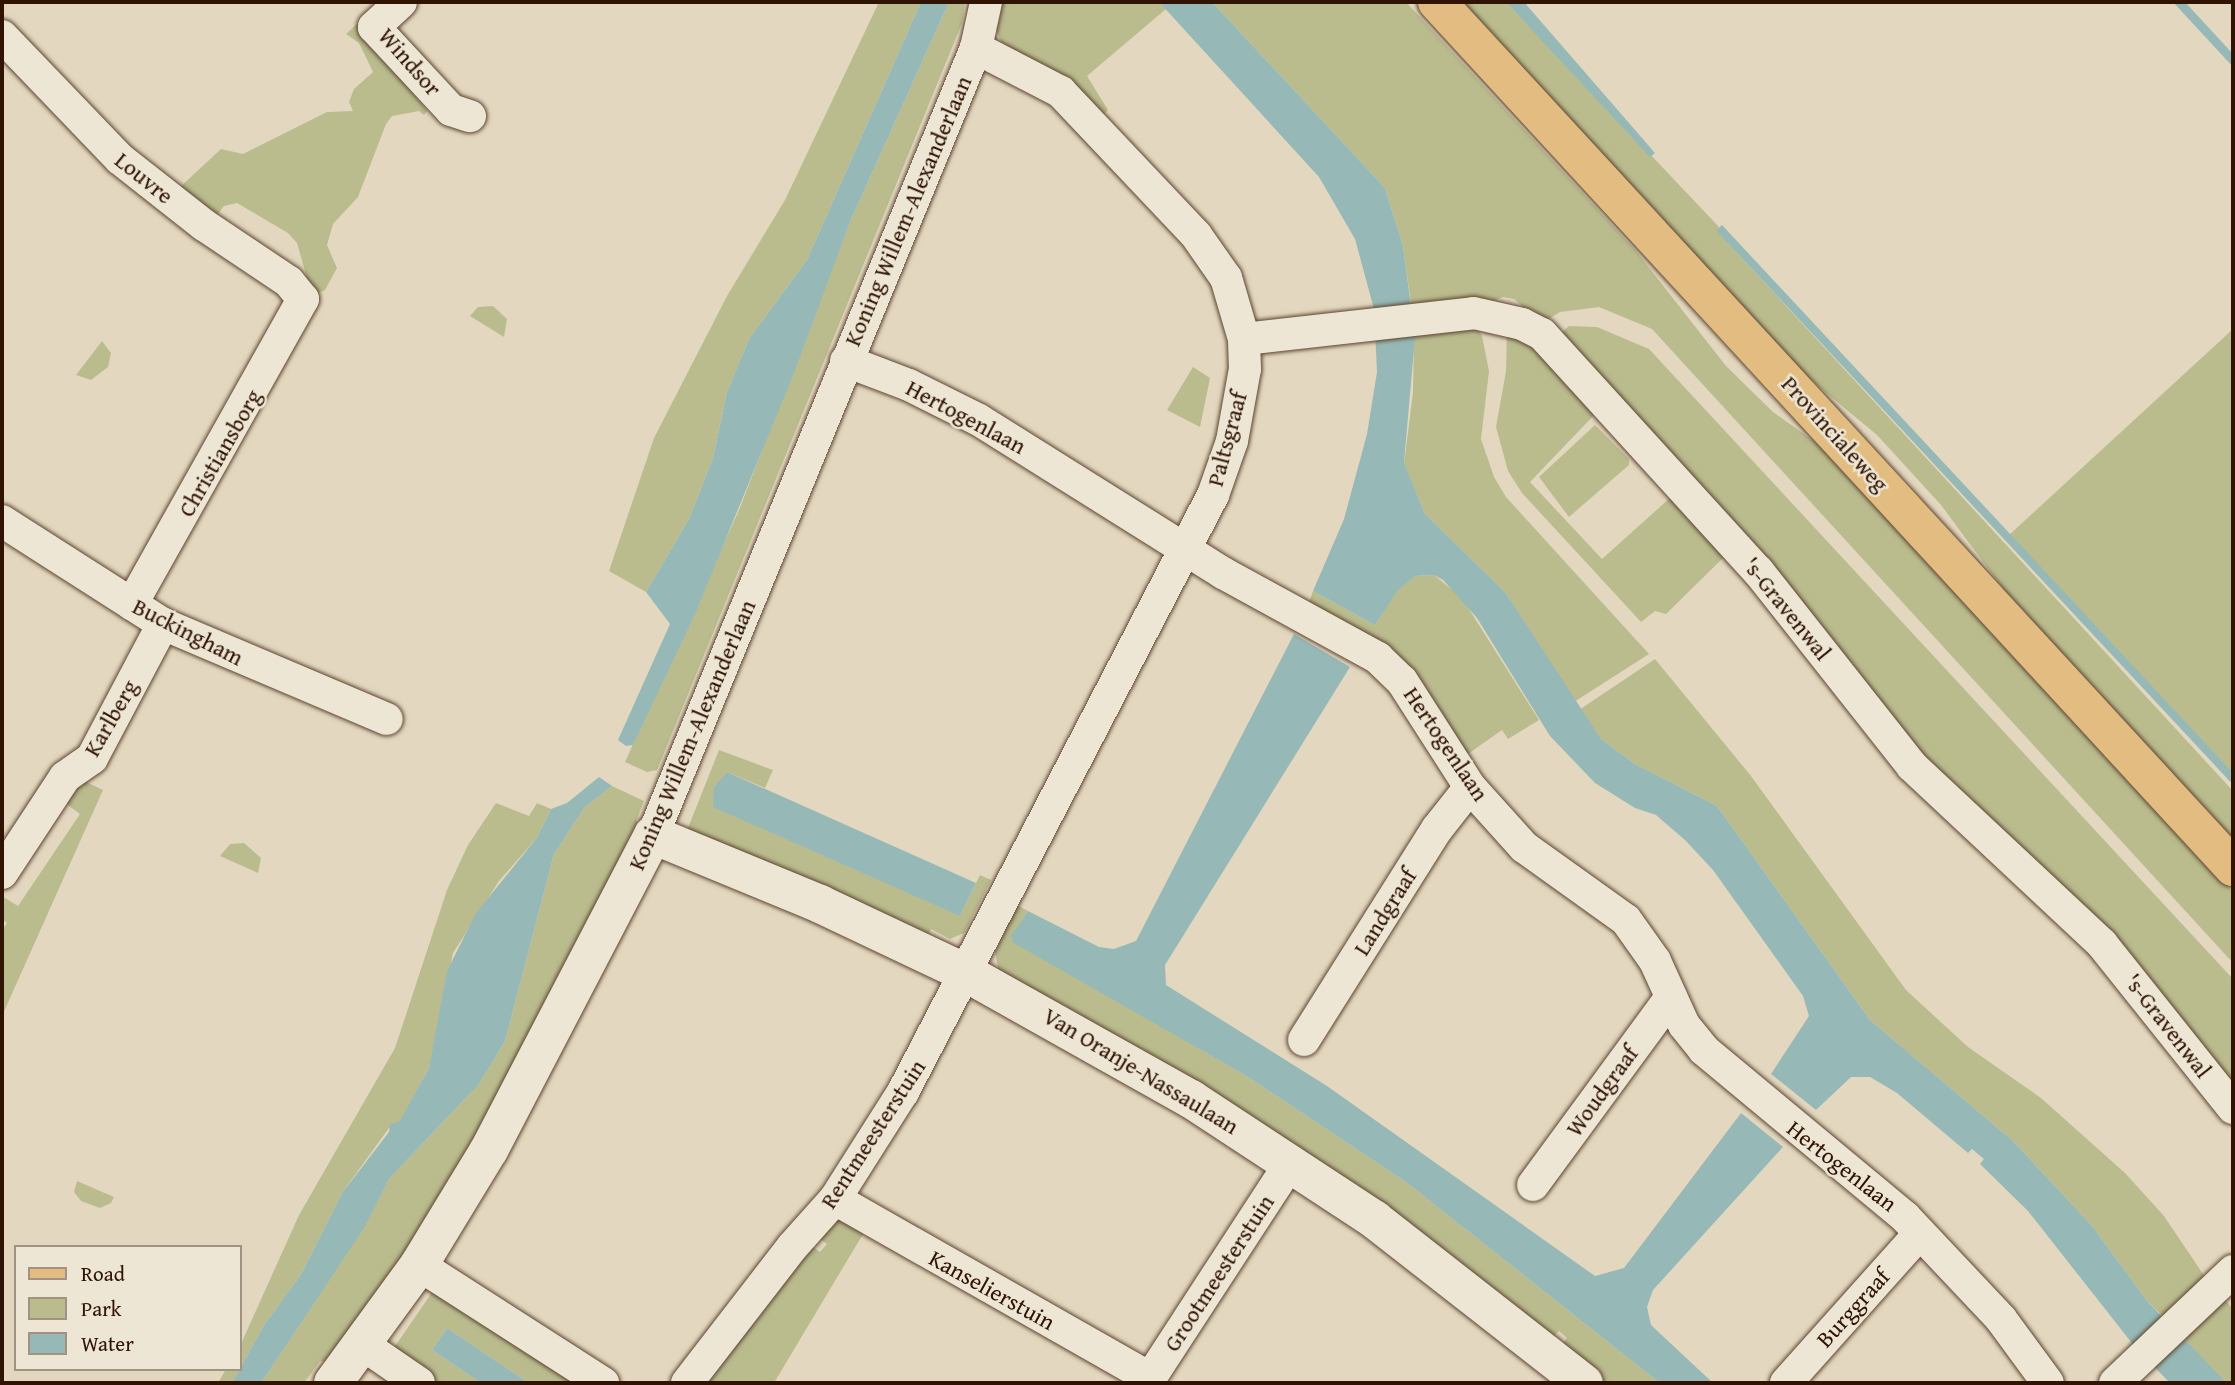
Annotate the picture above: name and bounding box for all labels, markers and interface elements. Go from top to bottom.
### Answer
street label: Windsor [373,22,447,102]
street label: Koning Willem-Alexanderlaan [839,72,977,350]
street label: Louvre [109,146,179,210]
street label: Provincialeweg [1776,370,1894,498]
street label: Hertogenlaan [901,374,1031,460]
street label: Christiansborg [172,384,268,522]
street label: Paltsgraaf [1201,389,1253,489]
street label: 's-Gravenwal [1737,552,1837,666]
street label: Buckingham [128,592,248,672]
street label: Koning Willem-Alexanderlaan [623,596,761,874]
street label: Karlberg [78,675,144,761]
street label: Hertogenlaan [1398,682,1494,806]
street label: Landgraaf [1348,864,1422,960]
street label: 's-Gravenwal [2119,969,2217,1083]
street label: Van Oranje-Nassaulaan [1038,1002,1244,1140]
street label: Woudgraaf [1560,1040,1644,1142]
street label: Rentmeesterstuin [815,1054,931,1214]
street label: Hertogenlaan [1782,1115,1902,1217]
street label: Grootmeesterstuin [1158,1189,1280,1357]
street label: Kanselierstuin [924,1244,1060,1336]
legend [14,1245,242,1371]
text: Road [81,1258,125,1289]
street label: Burggraaf [1811,1263,1895,1353]
text: Park [81,1293,122,1324]
text: Water [81,1328,134,1359]

